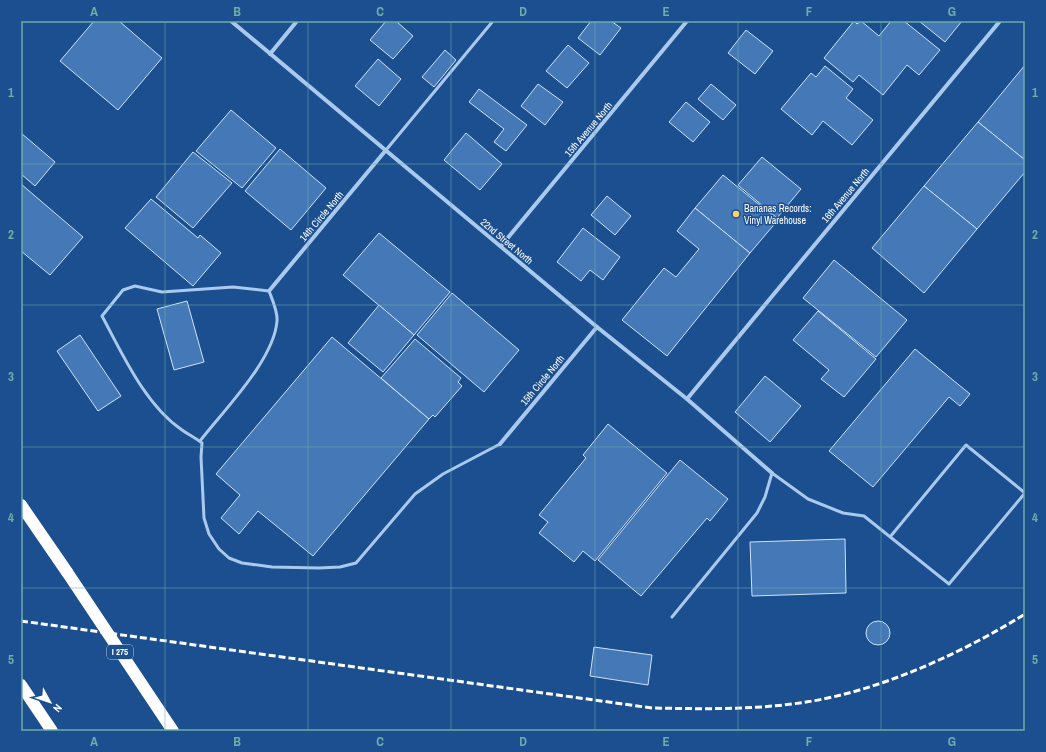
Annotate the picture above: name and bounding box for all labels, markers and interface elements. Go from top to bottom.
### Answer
text: A [90,3,98,20]
text: B [233,3,241,20]
text: C [376,3,384,20]
text: D [519,3,527,20]
text: E [662,3,670,20]
text: F [806,3,813,20]
text: G [948,3,956,20]
text: 1 [8,84,14,101]
text: 1 [1032,84,1038,101]
street label: 15th Avenue North [562,99,615,159]
street label: 16th Avenue North [819,165,872,225]
street label: 14th Circle North [296,188,346,244]
place label: Bananas Records: Vinyl Warehouse [744,202,811,227]
marker: Bananas Records: Vinyl Warehouse [731,209,741,219]
street label: 22nd Street North [478,216,536,267]
text: 2 [8,226,14,243]
text: 2 [1032,226,1038,243]
street label: 15th Circle North [517,352,567,408]
text: 3 [8,368,14,385]
text: 3 [1032,368,1038,385]
text: 4 [8,509,14,526]
text: 4 [1032,509,1038,526]
road number: I 275 [107,645,133,659]
text: 5 [8,651,14,668]
text: 5 [1032,651,1038,668]
north arrow [30,682,70,722]
text: N [50,701,65,715]
text: A [90,733,98,750]
text: B [233,733,241,750]
text: C [376,733,384,750]
text: D [519,733,527,750]
text: E [662,733,670,750]
text: F [806,733,813,750]
text: G [948,733,956,750]

